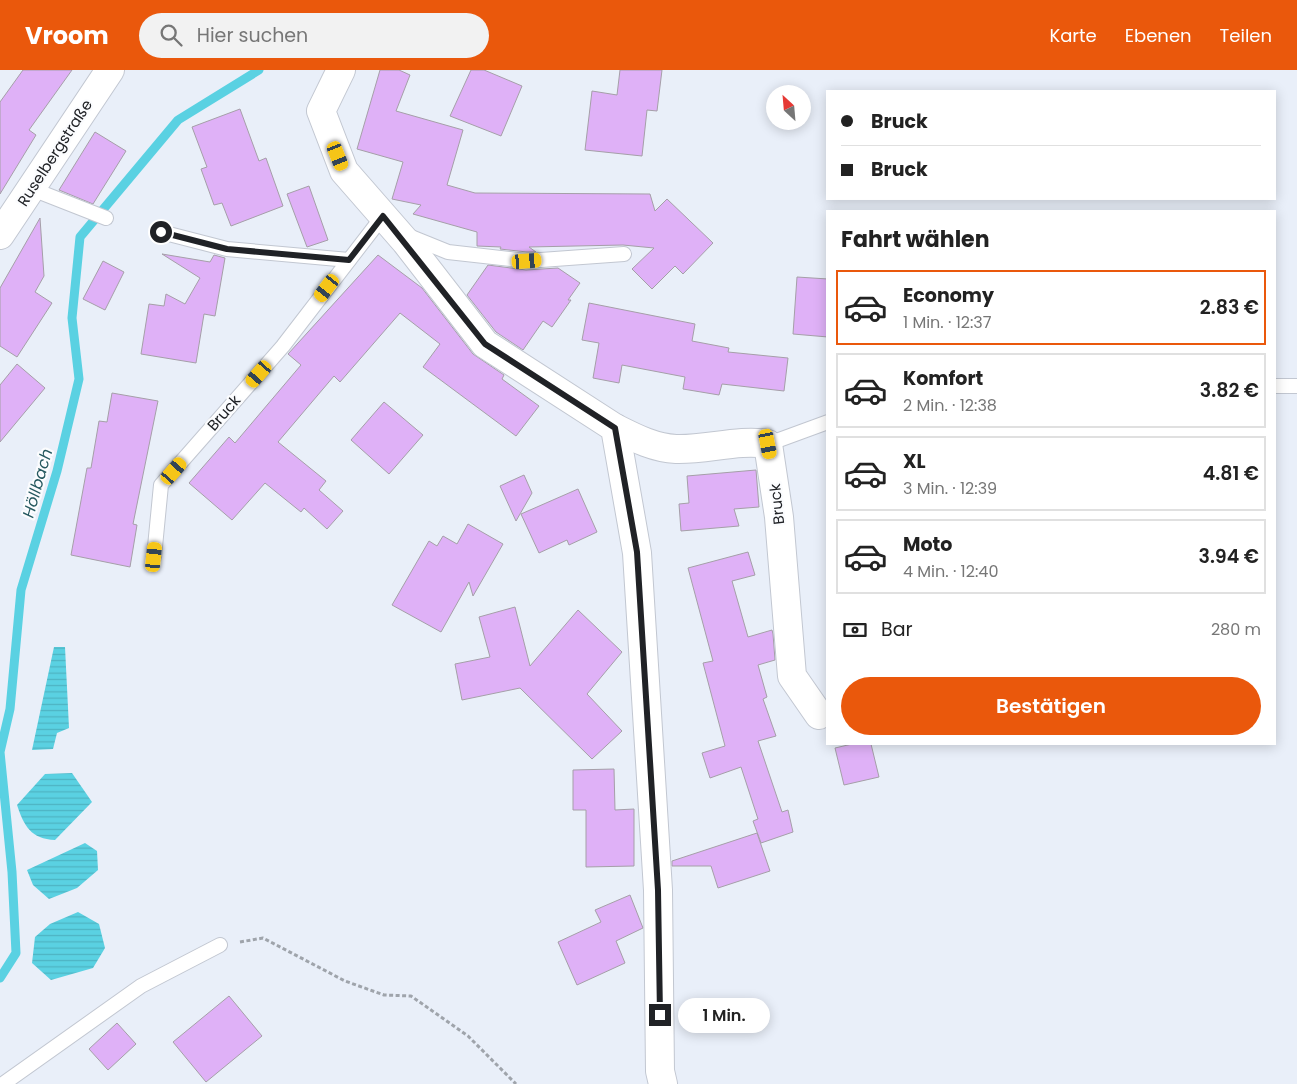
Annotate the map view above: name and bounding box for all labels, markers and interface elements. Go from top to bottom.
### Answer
search box [139,13,489,58]
text: Vroom [25,19,109,52]
icon: search [157,21,185,49]
text: Hier suchen [197,22,308,49]
text: Karte [1049,23,1097,48]
text: Ebenen [1125,23,1192,48]
text: Teilen [1220,23,1272,48]
north arrow [766,85,811,130]
map controls [766,85,811,130]
street label: Ruselbergstraße [12,95,97,210]
text: Bruck [871,108,928,135]
car [325,139,350,173]
text: Bruck [871,156,928,183]
route start [150,221,172,243]
text: Fahrt wählen [841,224,990,255]
car [511,252,542,270]
car [311,272,342,304]
text: Economy [903,282,994,309]
icon: car [843,285,888,330]
text: 2.83 € [1200,294,1259,321]
text: 1 Min. · 12:37 [903,311,992,334]
car [243,358,274,390]
text: Komfort [903,365,983,392]
icon: car [843,368,888,413]
text: 3.82 € [1200,377,1259,404]
street label: Bruck [202,390,245,435]
text: 2 Min. · 12:38 [903,394,997,417]
car [757,428,778,460]
water label: Höllbach [17,446,58,520]
text: XL [903,448,926,475]
icon: car [843,451,888,496]
car [158,455,189,487]
text: 4.81 € [1203,460,1259,487]
text: 3 Min. · 12:39 [903,477,997,500]
street label: Bruck [764,482,789,526]
text: Moto [903,531,952,558]
icon: car [843,534,888,579]
car [144,541,163,573]
text: 3.94 € [1199,543,1259,570]
text: 4 Min. · 12:40 [903,560,998,583]
icon: cash [841,616,869,644]
text: Bar [881,616,913,643]
text: 280 m [1211,618,1261,641]
button: Bestätigen [841,677,1261,735]
callout: 1 Min. [678,998,770,1032]
route end [649,1004,671,1026]
text: 1 Min. [702,1004,746,1027]

